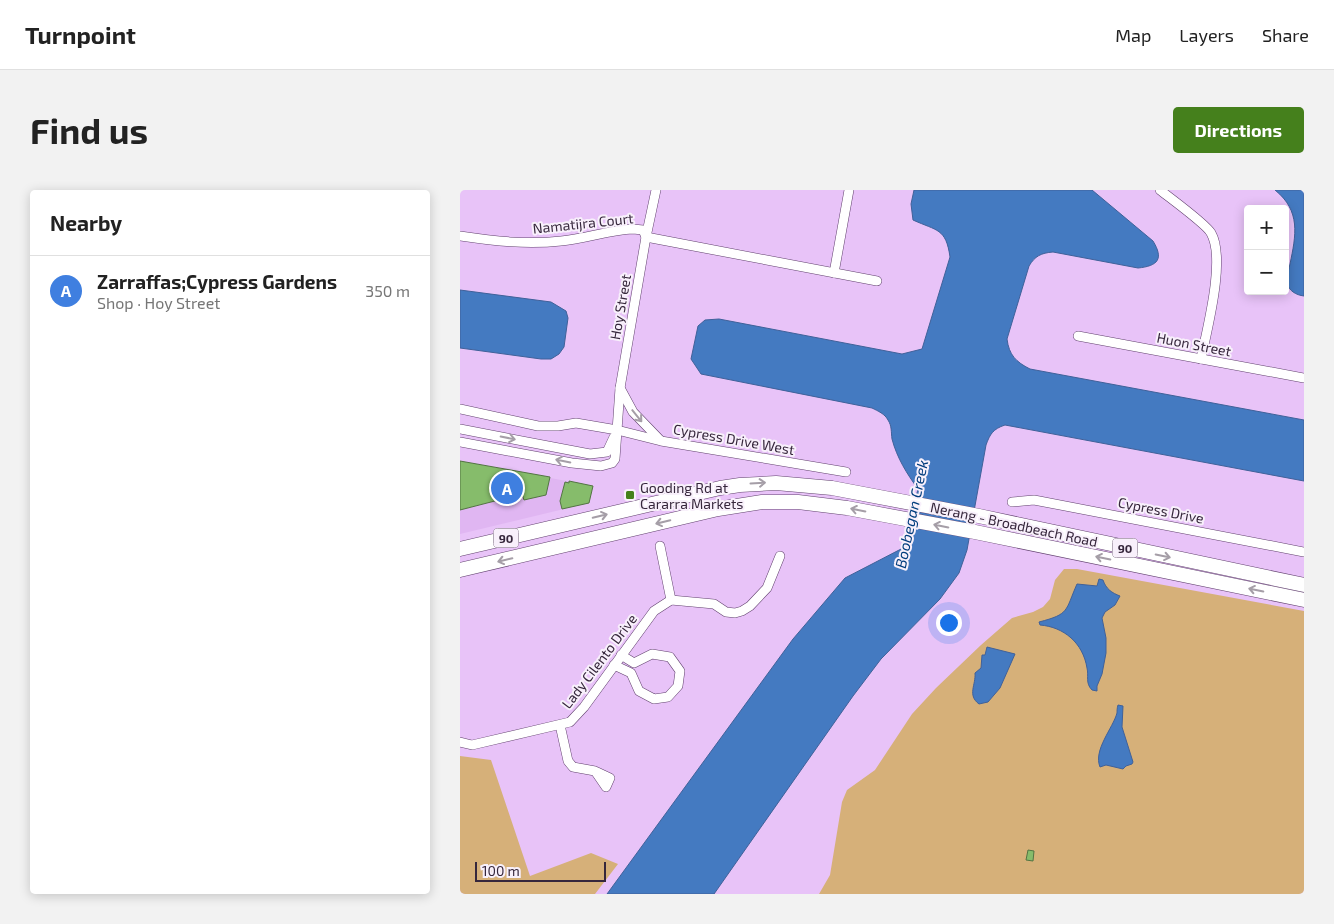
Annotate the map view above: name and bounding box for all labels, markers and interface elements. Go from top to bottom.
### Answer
text: Turnpoint [25,20,136,49]
text: Map [1115,24,1151,46]
text: Layers [1179,24,1234,46]
text: Share [1262,24,1309,46]
button: Directions [1173,107,1304,153]
text: Find us [30,109,148,151]
map controls [1244,205,1289,295]
button: + [1244,205,1289,250]
street label: Namatijra Court [532,209,634,237]
text: Nearby [50,210,122,235]
button: − [1244,250,1289,295]
text: Zarraffas;Cypress Gardens [97,270,337,293]
street label: Hoy Street [606,273,634,341]
text: A [61,281,71,300]
text: 350 m [365,281,410,300]
text: Shop · Hoy Street [97,293,220,312]
street label: Huon Street [1155,328,1233,360]
one-way arrow [632,409,643,422]
street label: Cypress Drive West [672,420,796,458]
one-way arrow [499,434,515,444]
one-way arrow [555,456,571,465]
water label: Boobegan Creek [891,458,931,570]
pin: A [491,469,523,507]
place label: Gooding Rd at Cararra Markets [640,479,743,512]
one-way arrow [750,479,766,488]
marker: Gooding Rd at Cararra Markets [624,489,636,501]
street label: Cypress Drive [1117,493,1205,527]
street label: Nerang - Broadbeach Road [929,498,1099,550]
one-way arrow [850,504,866,514]
one-way arrow [591,511,607,520]
one-way arrow [655,518,671,527]
one-way arrow [933,520,949,530]
road number: 90 [494,528,518,548]
road number: 90 [1112,538,1138,558]
one-way arrow [1155,552,1171,561]
one-way arrow [1095,553,1111,563]
one-way arrow [497,556,513,565]
one-way arrow [1249,585,1265,594]
street label: Lady Cilento Drive [558,610,640,712]
your location [936,610,962,636]
scale bar [475,859,606,882]
text: 100 m [482,862,520,879]

